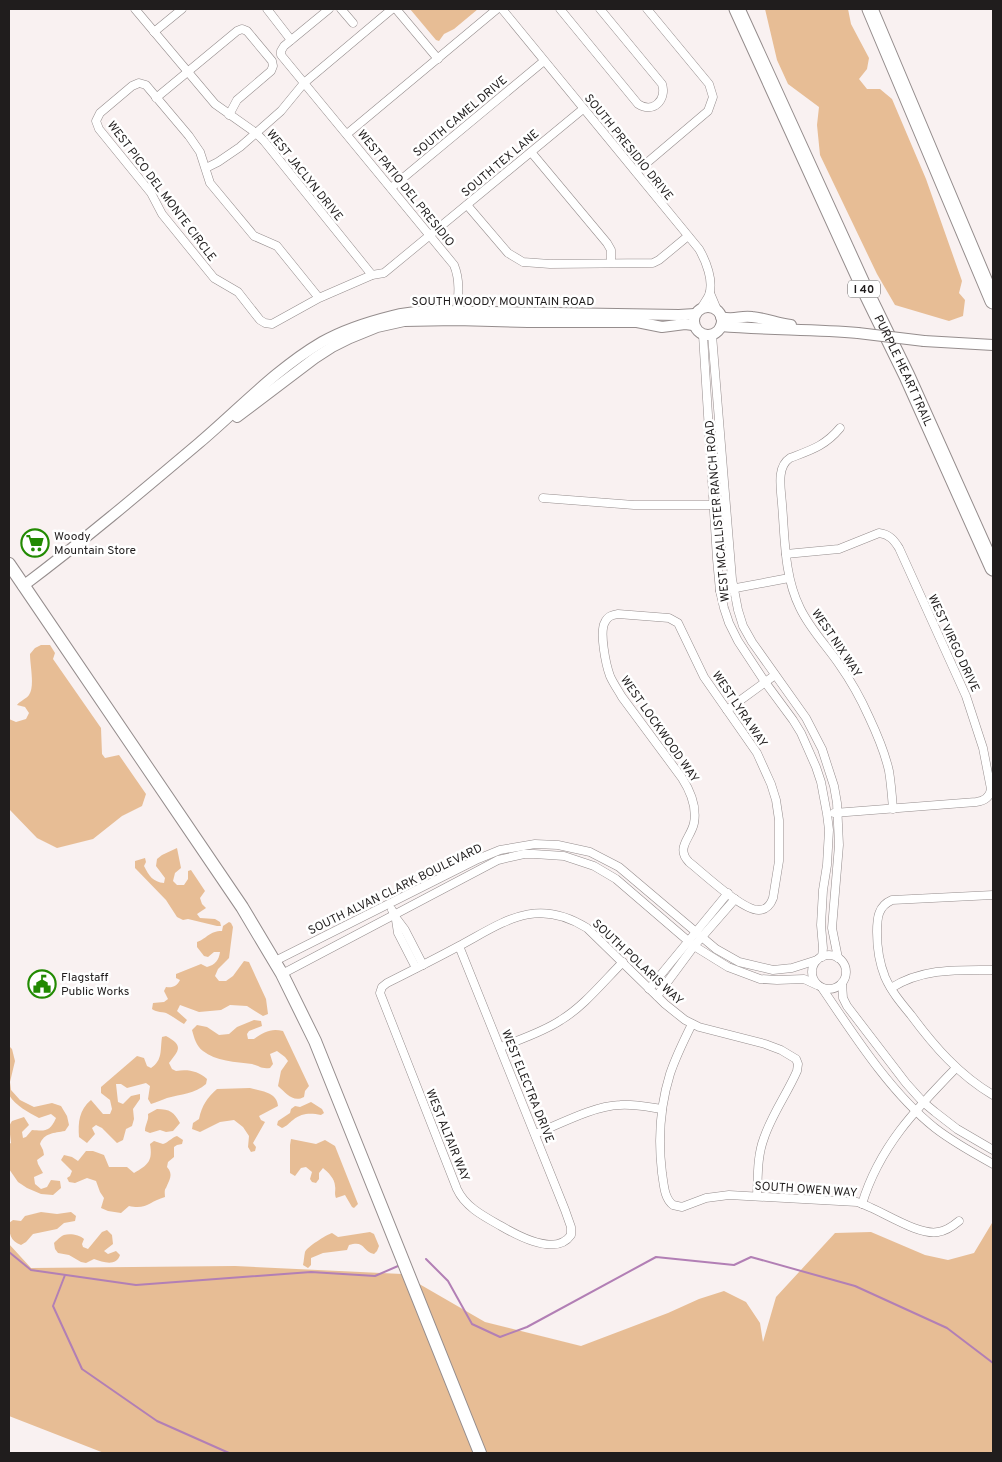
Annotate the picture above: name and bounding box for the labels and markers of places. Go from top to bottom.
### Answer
supermarket icon: Woody Mountain Store [20,528,50,558]
place label: Woody Mountain Store [54,529,136,559]
public building icon: Flagstaff Public Works [27,969,57,999]
place label: Flagstaff Public Works [61,970,130,1000]

